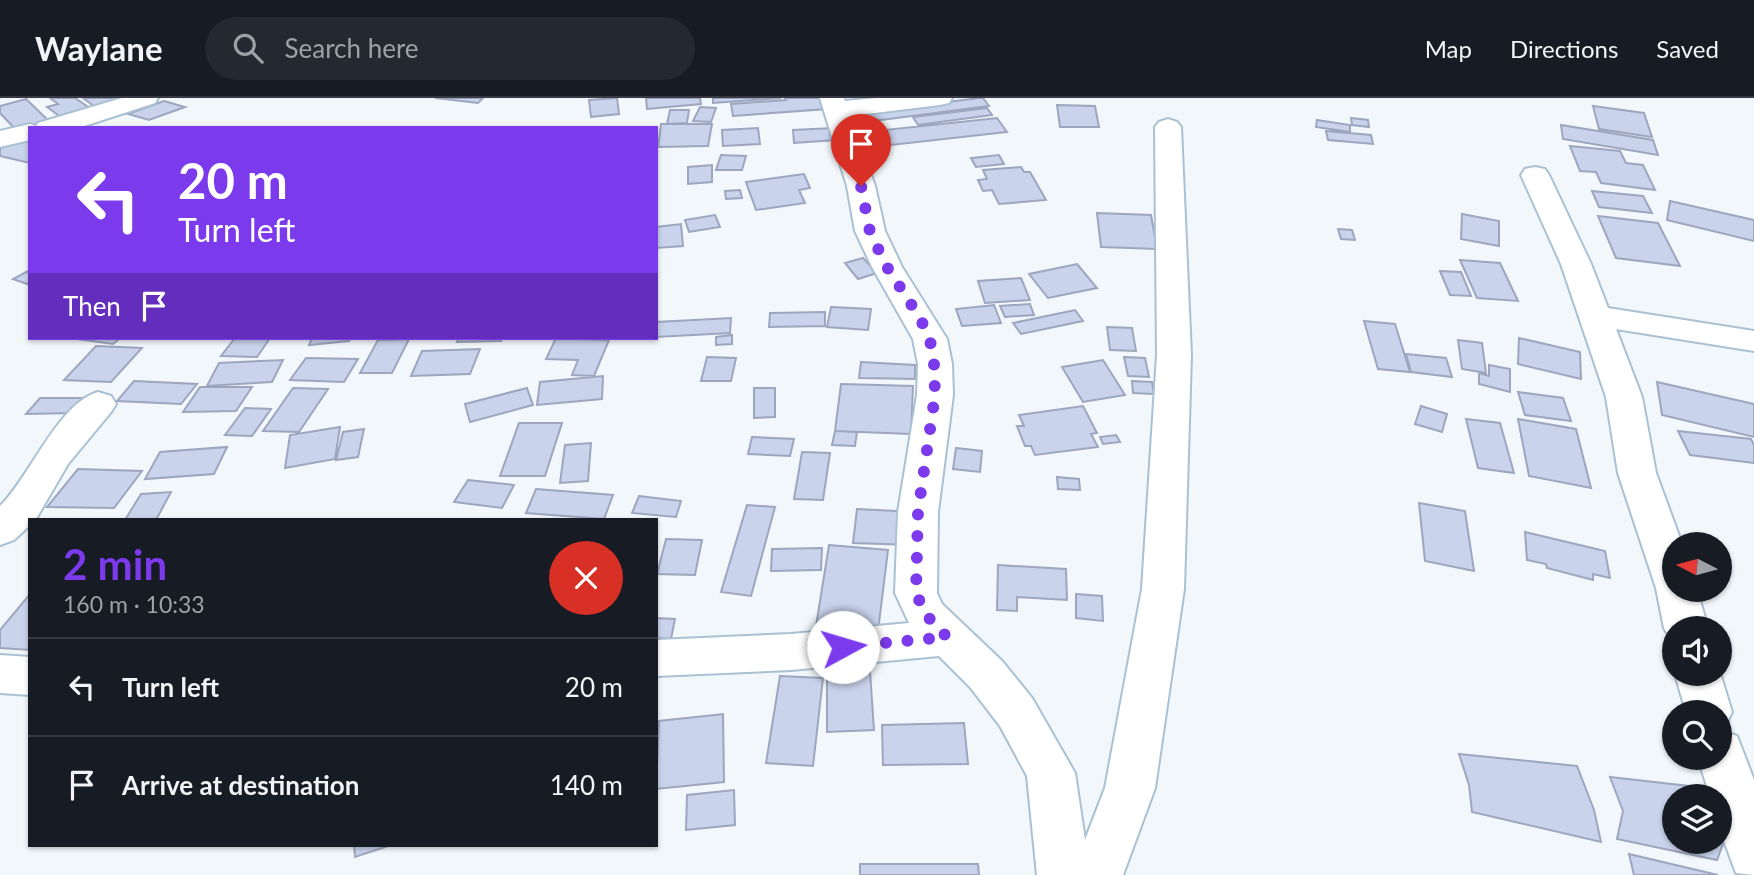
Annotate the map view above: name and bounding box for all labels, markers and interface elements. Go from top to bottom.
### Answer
search box [205,17,695,80]
text: Waylane [35,28,163,68]
icon: search [229,29,267,67]
text: Search here [285,32,419,64]
text: Map [1425,34,1472,63]
text: Directions [1510,34,1618,63]
text: Saved [1656,34,1719,63]
pin [831,114,891,186]
icon: arrive [842,125,880,163]
text: 20 m [178,151,288,209]
icon: left [63,154,154,245]
text: Turn left [178,210,295,249]
icon: arrive [135,287,173,325]
text: Then [63,290,121,322]
north arrow [1662,532,1732,602]
map controls [1662,532,1732,854]
text: 2 min [63,539,167,589]
button: close [549,541,623,615]
text: 160 m · 10:33 [63,590,205,618]
position arrow [806,610,880,684]
button: sound [1662,616,1732,686]
icon: left [63,668,101,706]
text: Turn left [122,671,219,703]
text: 20 m [565,671,623,703]
button: search [1662,700,1732,770]
icon: arrive [63,766,101,804]
text: Arrive at destination [122,769,359,801]
text: 140 m [550,769,623,801]
button: layers [1662,784,1732,854]

